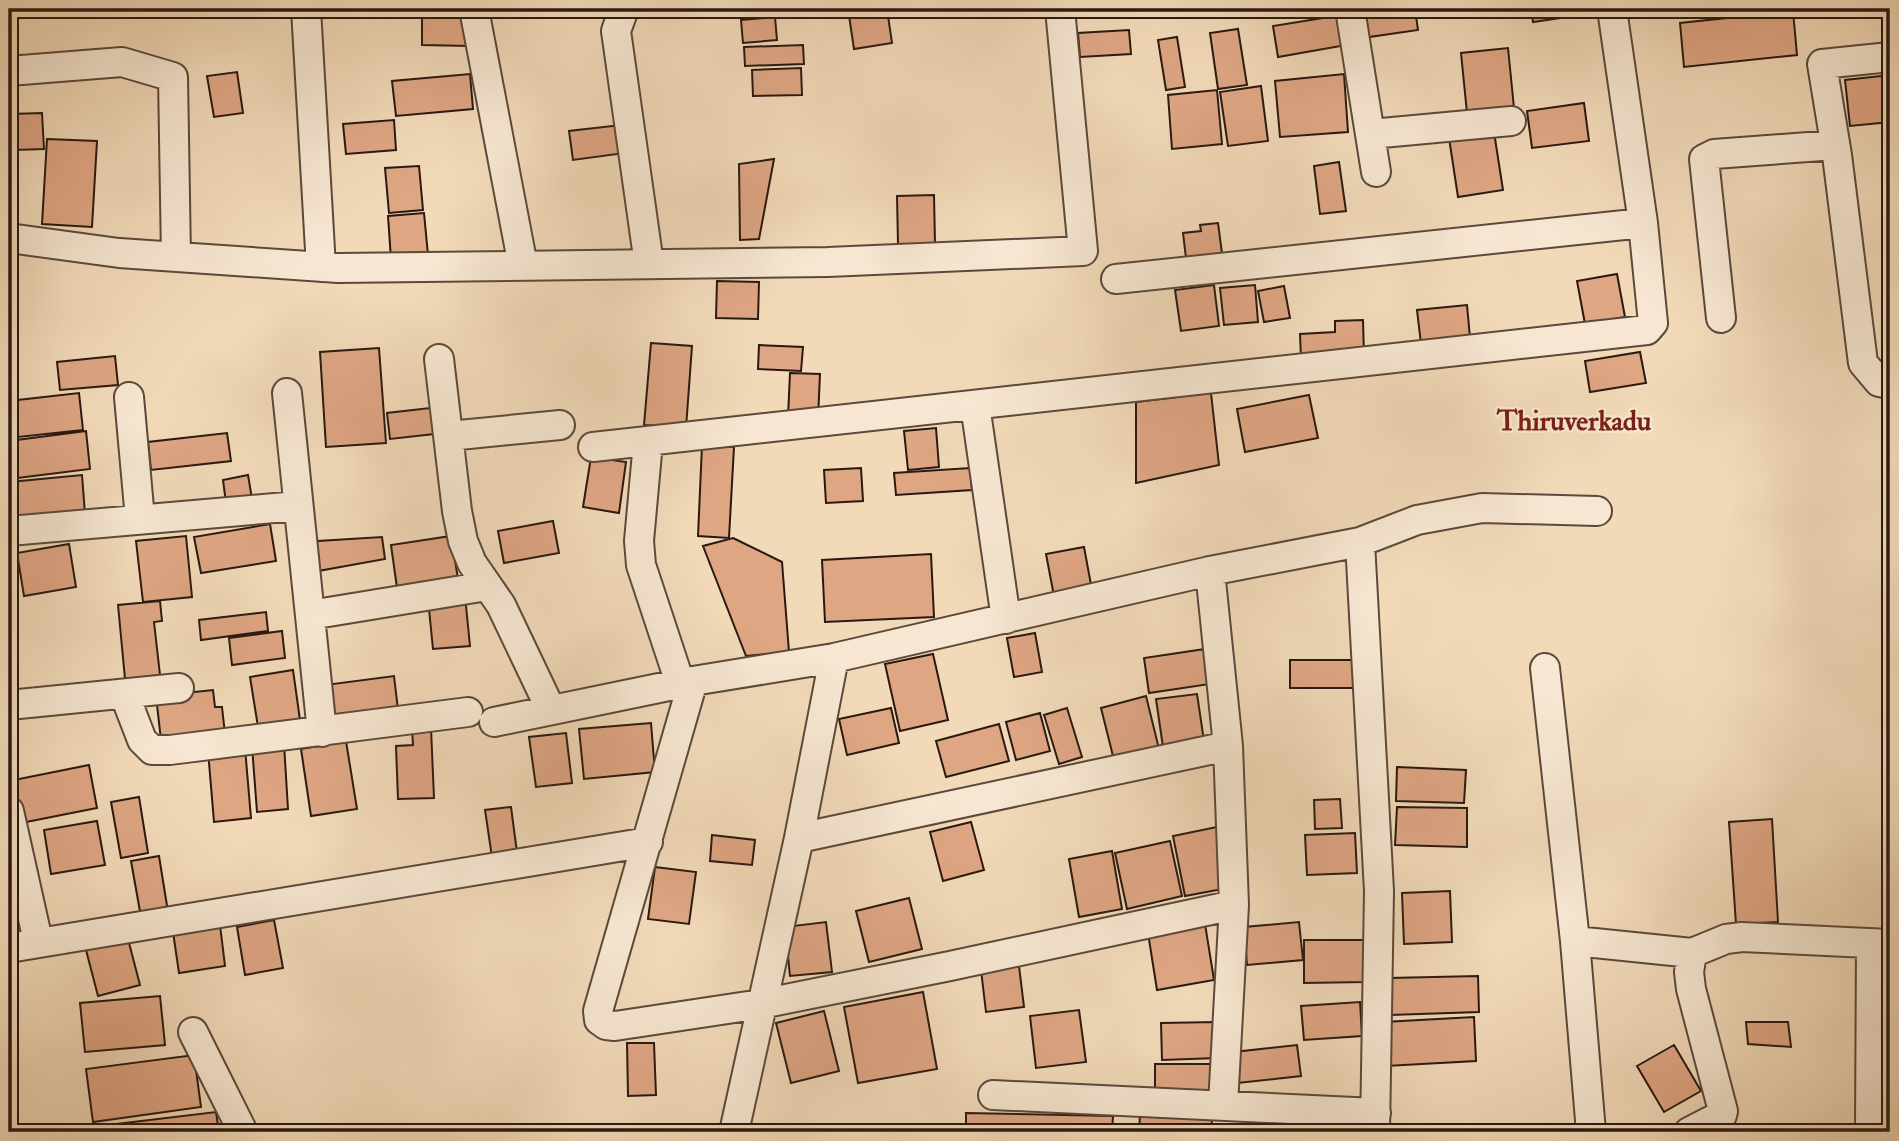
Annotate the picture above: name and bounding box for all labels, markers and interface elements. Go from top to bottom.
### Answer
district label: Thiruverkadu [1496,404,1652,439]

